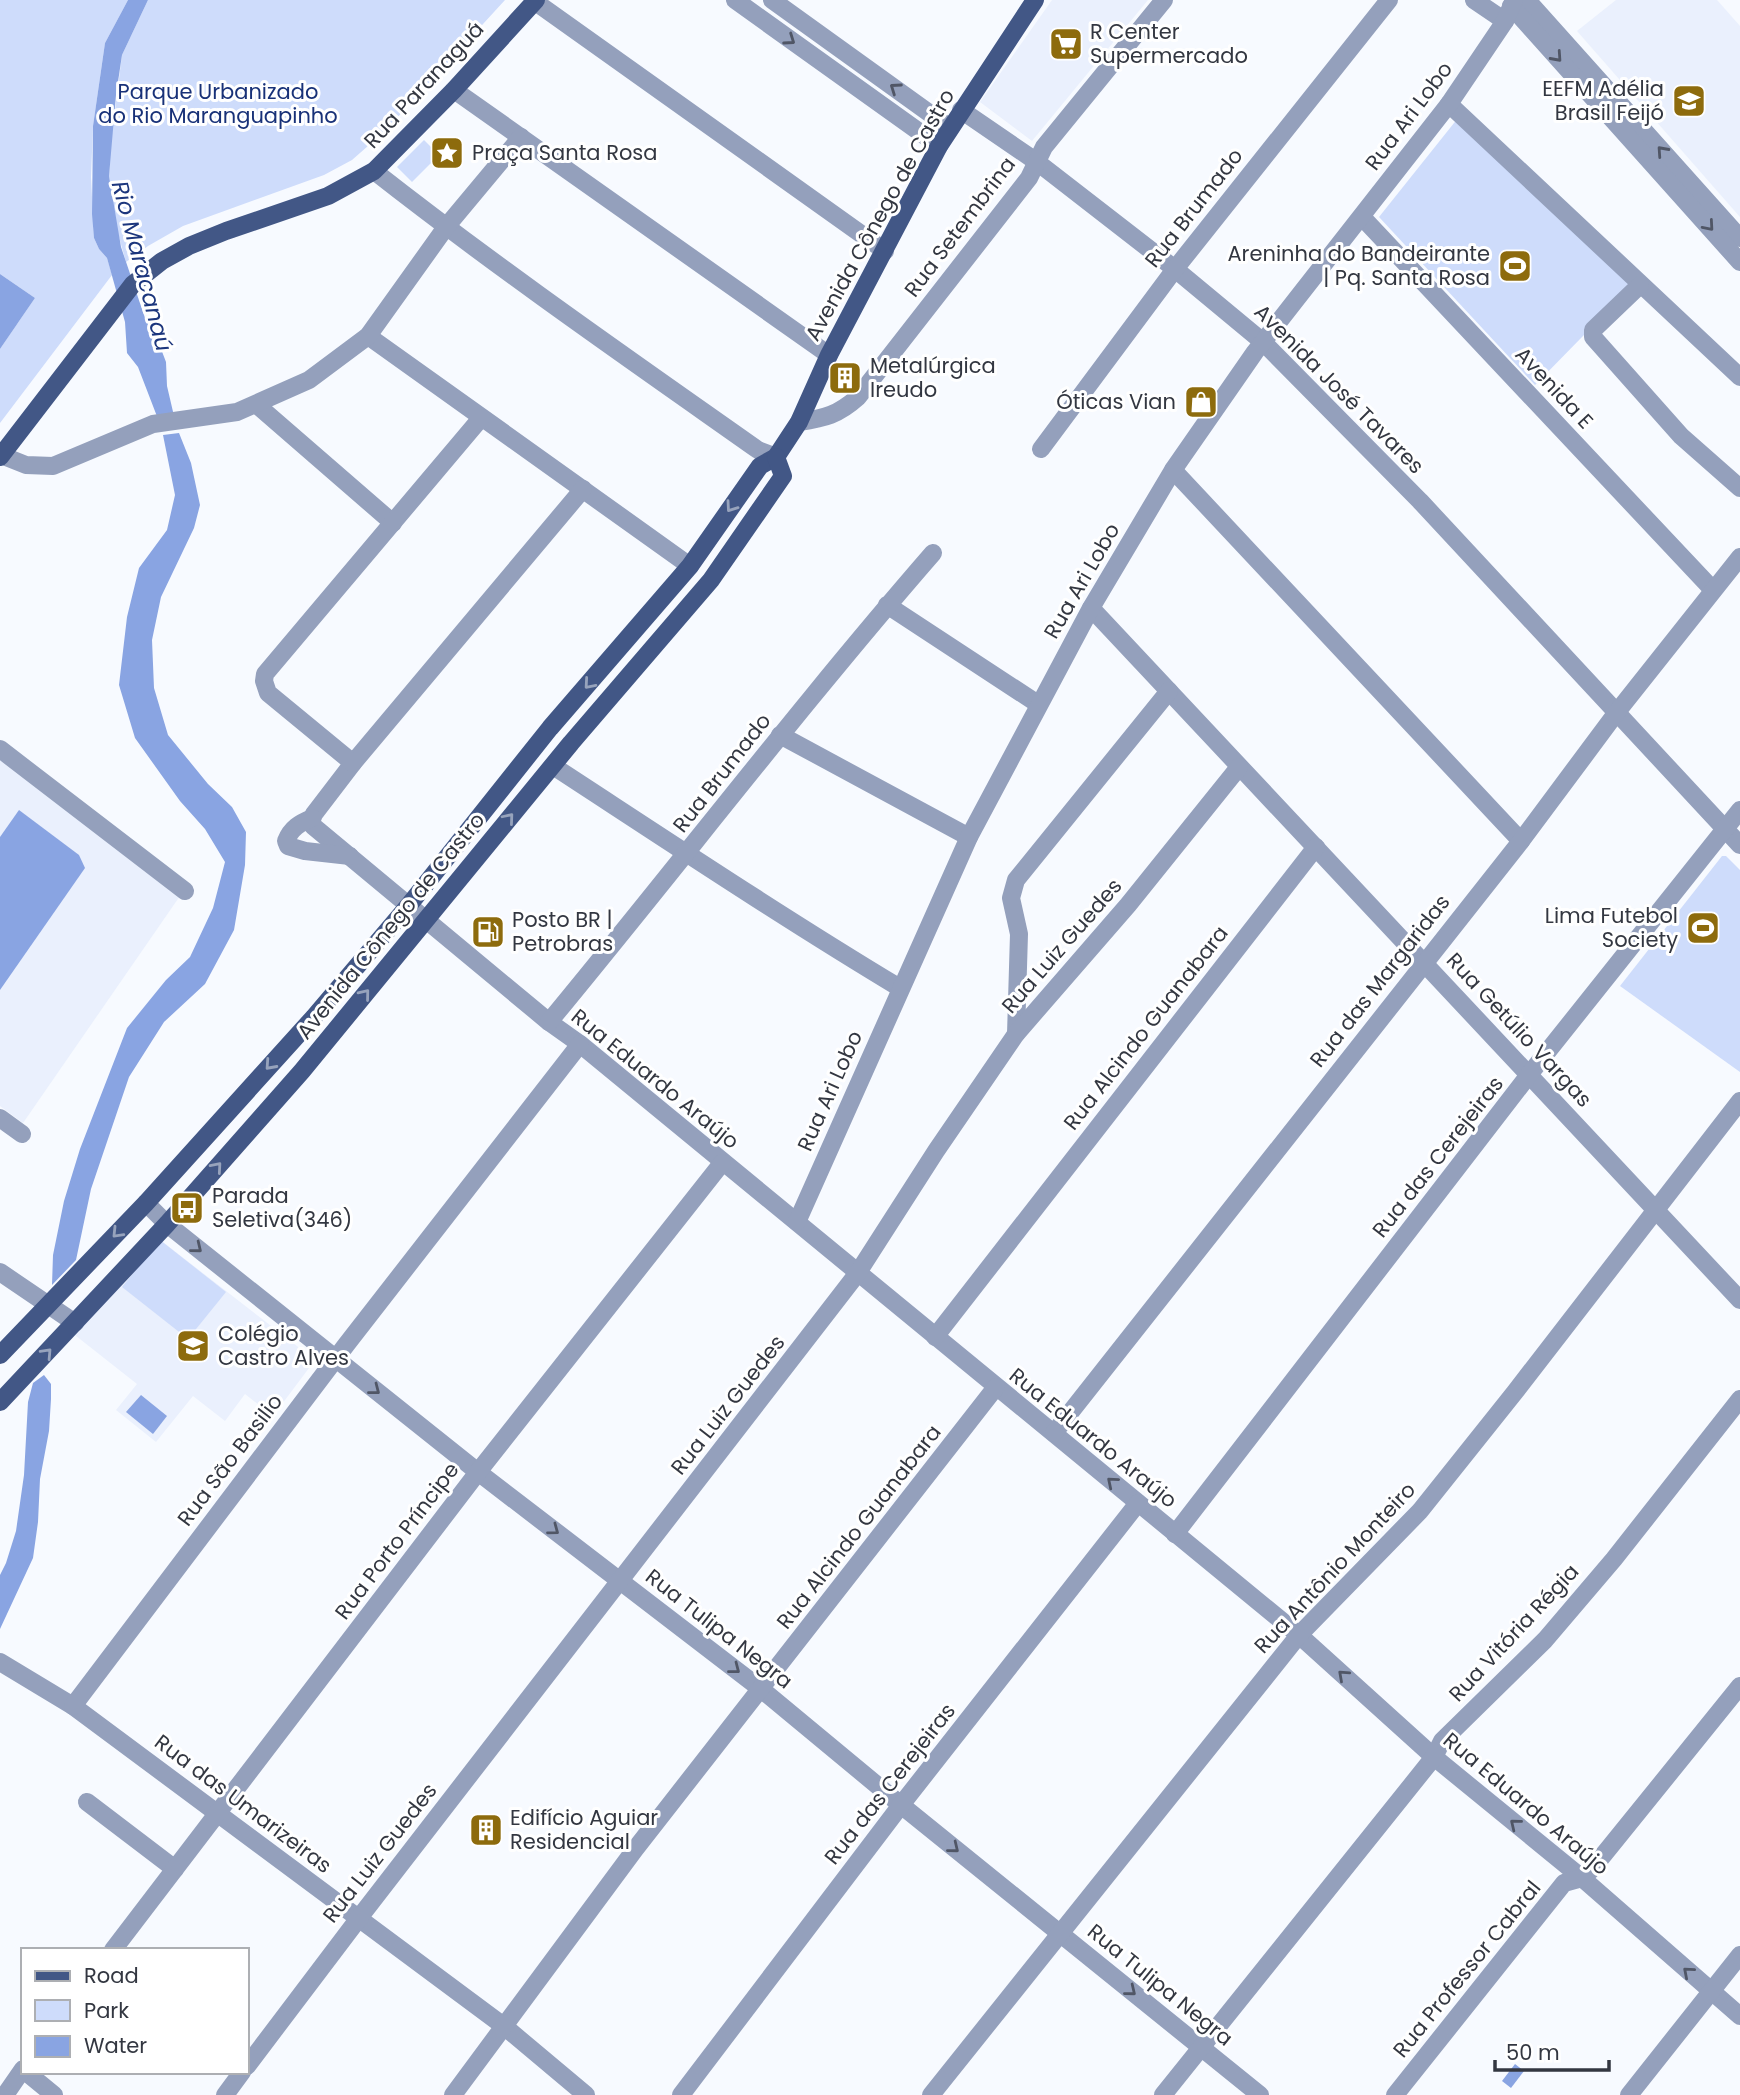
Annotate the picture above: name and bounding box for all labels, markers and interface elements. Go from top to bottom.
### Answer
street label: Rua Paranaguá [357,15,490,154]
place label: R Center Supermercado [1090,17,1248,70]
supermarket icon: R Center Supermercado [1047,25,1085,63]
one-way arrow [782,32,795,44]
one-way arrow [1549,49,1561,62]
street label: Rua Ari Lobo [1358,55,1459,176]
place label: EEFM Adélia Brasil Feijó [1542,74,1664,127]
park label: Parque Urbanizado do Rio Maranguapinho [98,77,338,130]
school or university icon: EEFM Adélia Brasil Feijó [1670,82,1708,120]
street label: Avenida Cônego de Castro [798,84,961,346]
one-way arrow [890,84,903,96]
place icon: Praça Santa Rosa [428,134,466,172]
place label: Praça Santa Rosa [472,138,658,167]
street label: Rua Brumado [1138,142,1249,273]
one-way arrow [1658,146,1670,159]
street label: Rua Setembrina [897,151,1022,303]
water label: Rio Maracanaú [104,177,180,355]
one-way arrow [1701,218,1713,231]
place label: Areninha do Bandeirante | Pq. Santa Rosa [1227,239,1490,292]
sports icon: Areninha do Bandeirante | Pq. Santa Rosa [1496,247,1534,285]
street label: Avenida José Tavares [1248,297,1431,480]
street label: Avenida E [1509,340,1600,435]
place label: Metalúrgica Ireudo [870,351,996,404]
building icon: Metalúrgica Ireudo [826,359,864,397]
shop icon: Óticas Vian [1182,383,1220,421]
place label: Óticas Vian [1056,387,1176,416]
one-way arrow [727,499,739,512]
street label: Rua Ari Lobo [1037,518,1126,644]
one-way arrow [585,675,597,688]
street label: Rua Brumado [666,707,777,838]
street label: Avenida Cônego de Castro [290,806,491,1045]
one-way arrow [501,813,513,826]
street label: Rua Luiz Guedes [995,872,1128,1019]
street label: Rua das Margaridas [1303,888,1456,1073]
place label: Lima Futebol Society [1545,901,1678,954]
place label: Posto BR | Petrobras [512,905,613,958]
sports icon: Lima Futebol Society [1684,909,1722,947]
fuel station icon: Posto BR | Petrobras [469,913,507,951]
street label: Rua Alcindo Guanabara [1057,919,1235,1136]
street label: Rua Getúlio Vargas [1440,946,1599,1113]
one-way arrow [356,989,369,1001]
street label: Rua Eduardo Araújo [565,1002,745,1155]
street label: Rua Ari Lobo [790,1026,869,1156]
one-way arrow [266,1057,279,1070]
street label: Rua das Cerejeiras [1365,1070,1510,1243]
one-way arrow [209,1162,221,1175]
place label: Parada Seletiva(346) [212,1181,352,1234]
bus stop icon: Parada Seletiva(346) [168,1189,206,1227]
one-way arrow [112,1225,125,1238]
one-way arrow [190,1239,202,1252]
place label: Colégio Castro Alves [218,1319,349,1372]
school or university icon: Colégio Castro Alves [174,1327,212,1365]
street label: Rua Luiz Guedes [664,1329,791,1481]
one-way arrow [38,1348,51,1361]
street label: Rua Eduardo Araújo [1003,1361,1183,1514]
one-way arrow [366,1382,379,1394]
street label: Rua São Basilio [170,1388,289,1532]
street label: Rua Alcindo Guanabara [770,1418,948,1635]
street label: Rua Porto Príncipe [328,1456,465,1625]
street label: Rua Antônio Monteiro [1248,1476,1422,1660]
one-way arrow [1108,1478,1121,1490]
one-way arrow [546,1521,559,1534]
street label: Rua Vitória Régia [1442,1557,1585,1708]
street label: Rua Tulipa Negra [640,1562,799,1695]
one-way arrow [727,1660,739,1673]
one-way arrow [1338,1671,1351,1683]
street label: Rua das Cerejeiras [817,1697,962,1870]
street label: Rua Eduardo Araújo [1437,1726,1615,1882]
street label: Rua das Umarizeiras [149,1727,338,1880]
street label: Rua Luiz Guedes [316,1777,443,1929]
place label: Edifício Aguiar Residencial [510,1803,658,1856]
building icon: Edifício Aguiar Residencial [467,1811,505,1849]
one-way arrow [1511,1819,1523,1832]
one-way arrow [946,1840,959,1852]
street label: Rua Professor Cabral [1386,1874,1547,2063]
street label: Rua Tulipa Negra [1082,1917,1239,2052]
legend [21,1948,248,2074]
text: Road [84,1961,139,1990]
one-way arrow [1683,1968,1696,1980]
one-way arrow [1123,1983,1136,1995]
text: Park [84,1996,129,2025]
scale bar [1495,2028,1609,2072]
text: Water [84,2031,147,2060]
text: 50 m [1506,2038,1560,2067]

